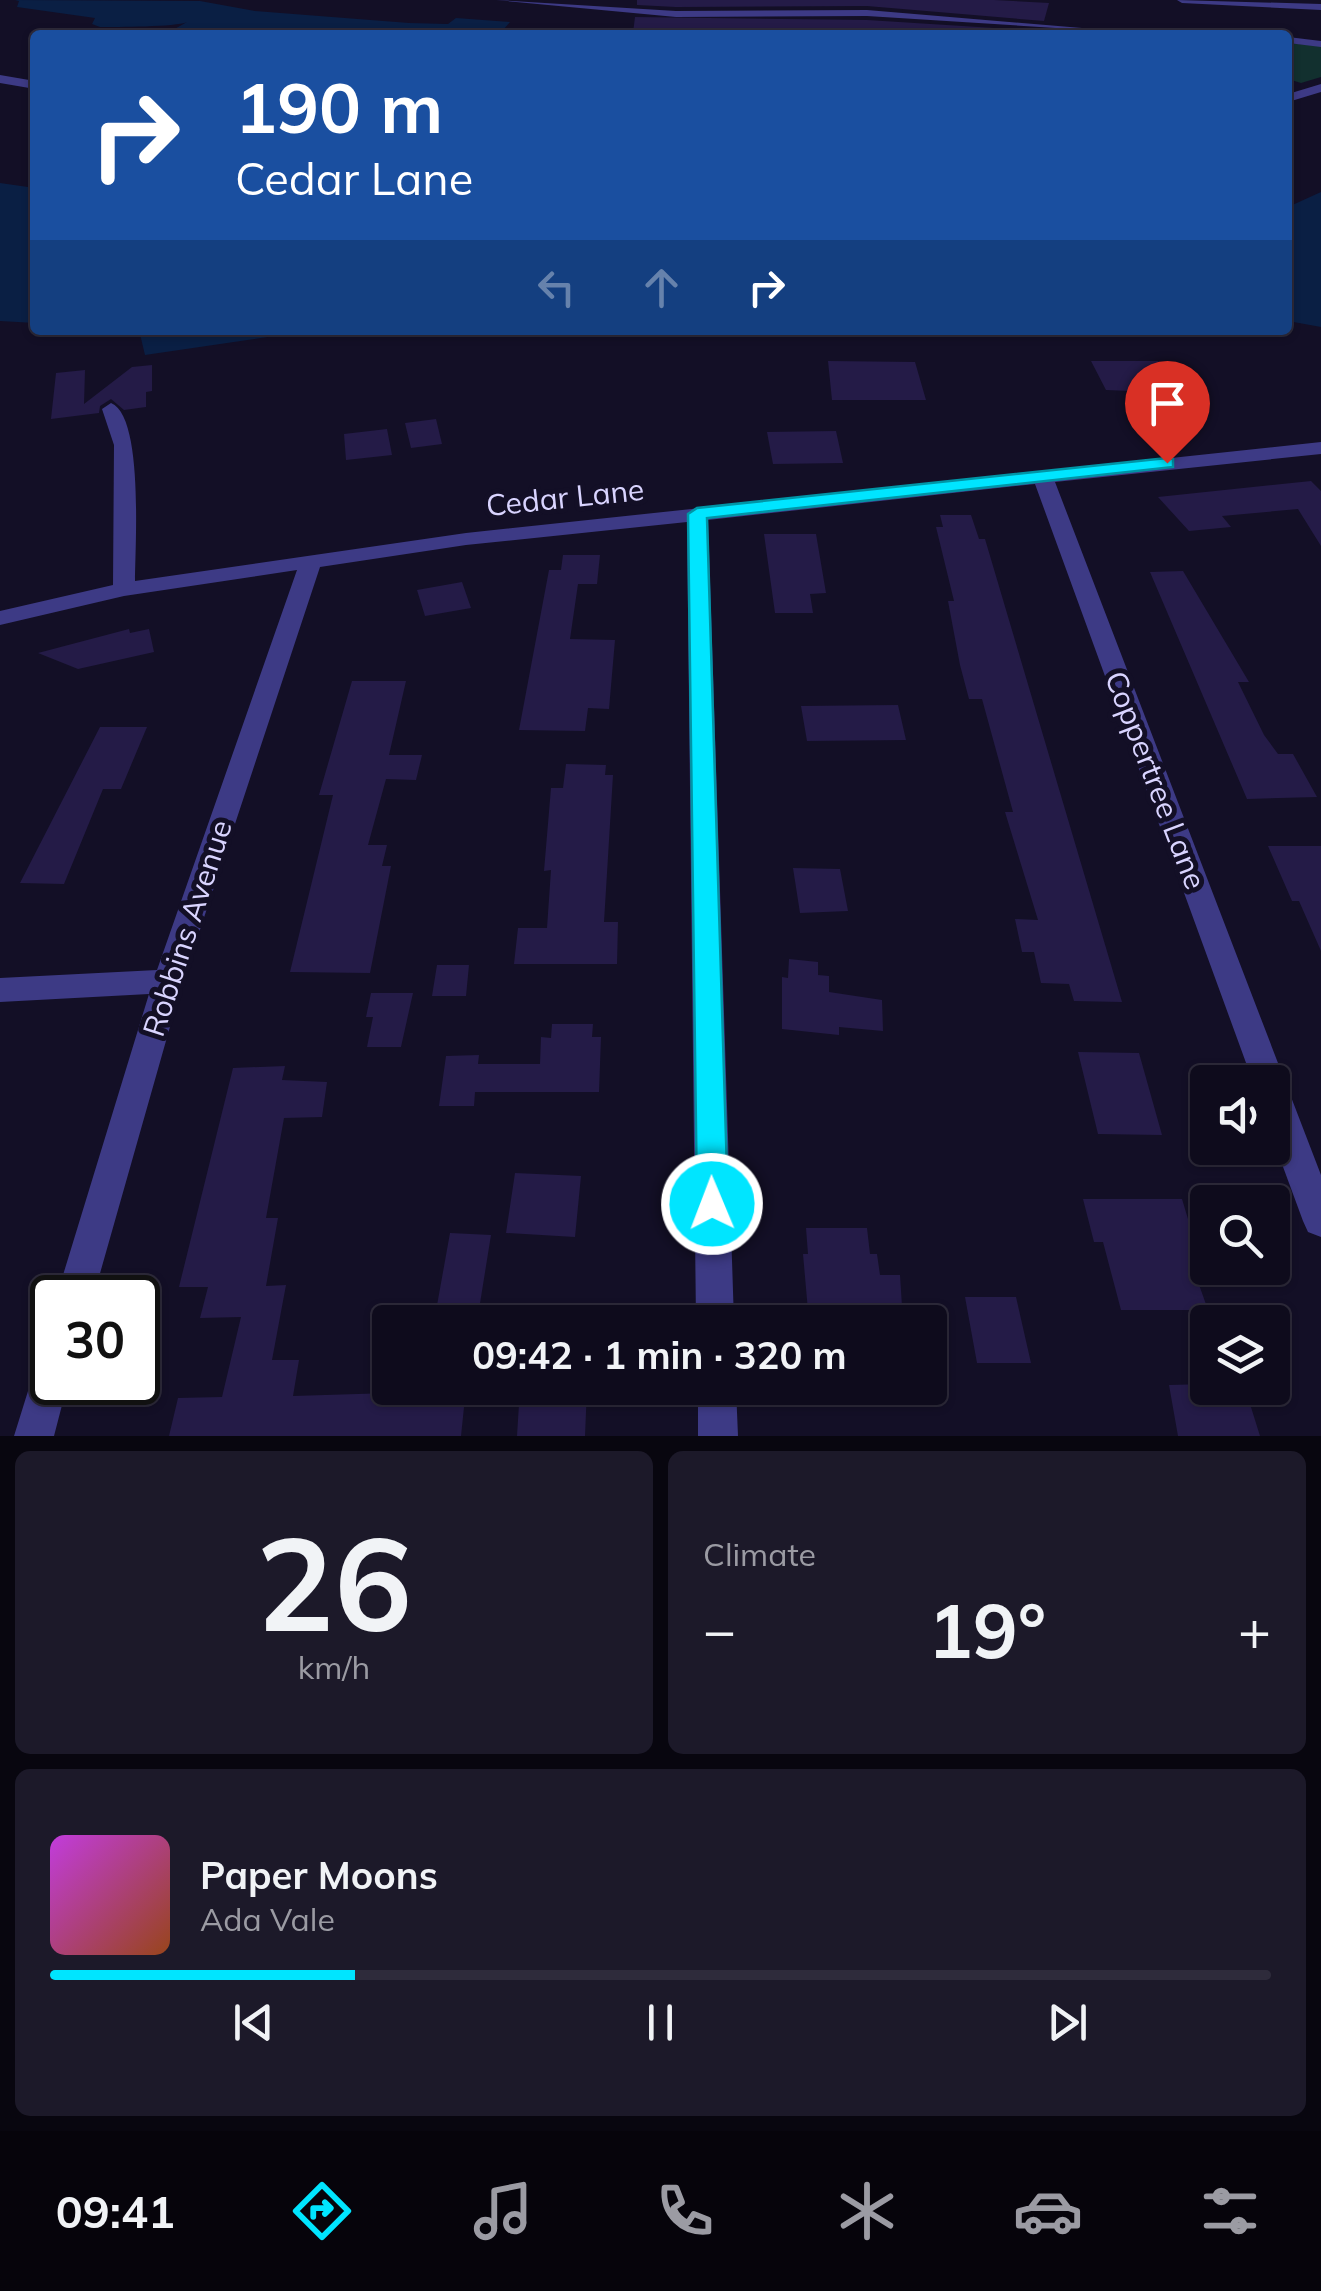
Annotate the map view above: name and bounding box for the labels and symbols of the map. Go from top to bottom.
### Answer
pin [1125,361,1210,464]
street label: Cedar Lane [484,470,646,524]
street label: Coppertree Lane [1097,666,1215,894]
street label: Robbins Avenue [134,815,240,1041]
position arrow [660,1152,764,1256]
speed limit sign: 30 [30,1275,160,1405]

